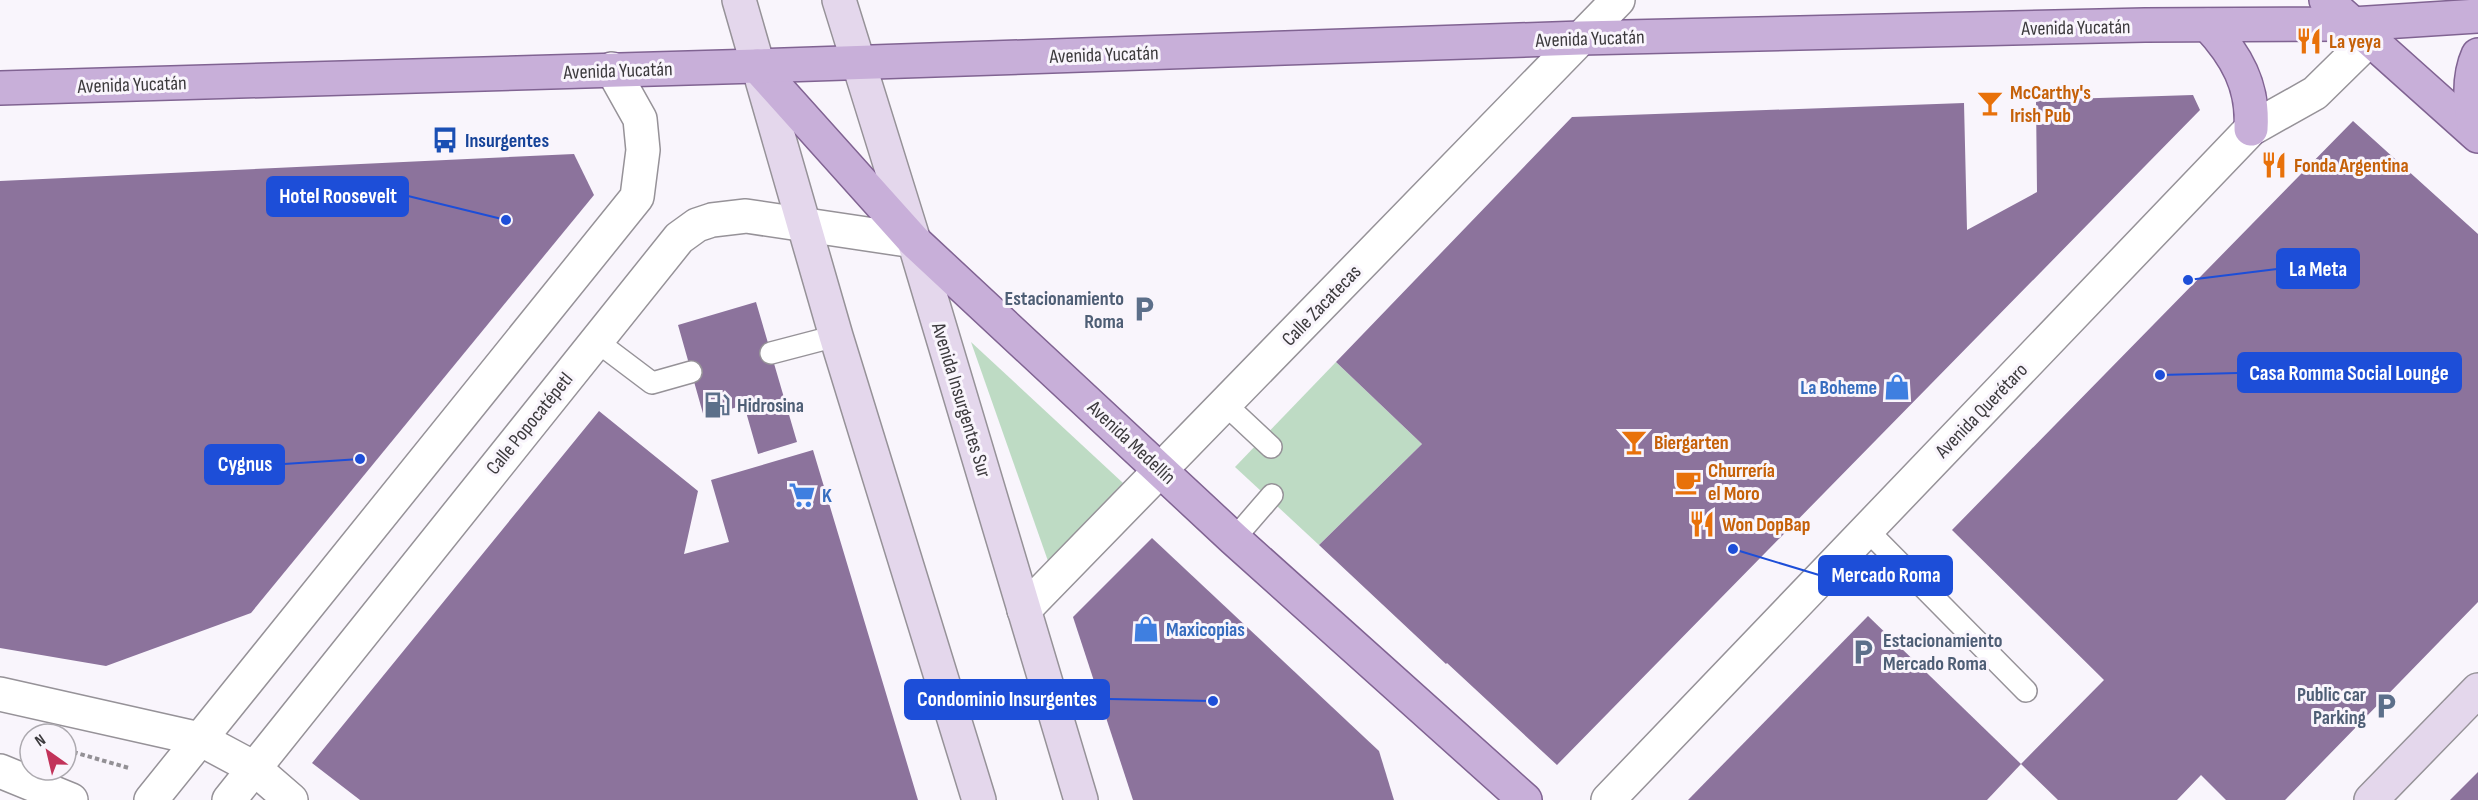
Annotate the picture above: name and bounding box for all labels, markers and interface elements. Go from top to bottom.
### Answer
street label: Avenida Yucatán [2020,15,2131,41]
street label: Avenida Yucatán [1534,25,1645,53]
restaurant icon: La yeya [2294,26,2324,56]
place label: La yeya [2329,30,2381,54]
street label: Avenida Yucatán [1048,41,1159,69]
street label: Avenida Yucatán [562,57,673,85]
street label: Avenida Yucatán [76,71,187,99]
place label: McCarthy's Irish Pub [2010,81,2091,128]
bar icon: McCarthy's Irish Pub [1975,88,2005,118]
bus stop icon: Insurgentes [430,125,460,155]
place label: Insurgentes [465,129,549,153]
restaurant icon: Fonda Argentina [2259,150,2289,180]
place label: Fonda Argentina [2294,154,2409,178]
callout: Hotel Roosevelt [267,177,408,216]
text: Hotel Roosevelt [279,184,397,209]
callout: La Meta [2277,249,2359,288]
text: La Meta [2289,257,2347,282]
street label: Calle Zacatecas [1277,260,1366,351]
place label: Estacionamiento Roma [1005,287,1124,334]
parking icon: Estacionamiento Roma [1129,294,1159,324]
street label: Avenida Insurgentes Sur [926,319,996,481]
callout: Casa Romma Social Lounge [2238,353,2461,392]
street label: Avenida Querétaro [1930,358,2033,464]
text: Casa Romma Social Lounge [2249,361,2449,386]
street label: Calle Popocatépetl [481,368,578,480]
shop icon: La Boheme [1882,372,1912,402]
place label: La Boheme [1800,376,1877,400]
fuel station icon: Hidrosina [702,390,732,420]
place label: Hidrosina [737,394,804,418]
street label: Avenida Medellín [1082,395,1180,490]
bar icon: Biergarten [1619,427,1649,457]
place label: Biergarten [1654,431,1729,455]
callout: Cygnus [205,445,284,484]
text: Cygnus [218,452,272,477]
place label: Churrería el Moro [1708,459,1775,506]
cafe icon: Churrería el Moro [1673,467,1703,497]
supermarket icon: K [787,480,817,510]
place label: K [822,484,832,508]
restaurant icon: Won DopBap [1687,509,1717,539]
place label: Won DopBap [1722,513,1810,537]
callout: Mercado Roma [1819,556,1952,595]
text: Mercado Roma [1831,563,1941,588]
shop icon: Maxicopias [1131,614,1161,644]
place label: Maxicopias [1166,618,1245,642]
place label: Estacionamiento Mercado Roma [1883,629,2003,676]
parking icon: Estacionamiento Mercado Roma [1848,637,1878,667]
callout: Condominio Insurgentes [905,680,1109,719]
place label: Public car Parking [2297,683,2367,730]
text: Condominio Insurgentes [917,687,1097,712]
parking icon: Public car Parking [2371,691,2401,721]
north arrow [18,722,78,782]
text: N [32,731,49,751]

